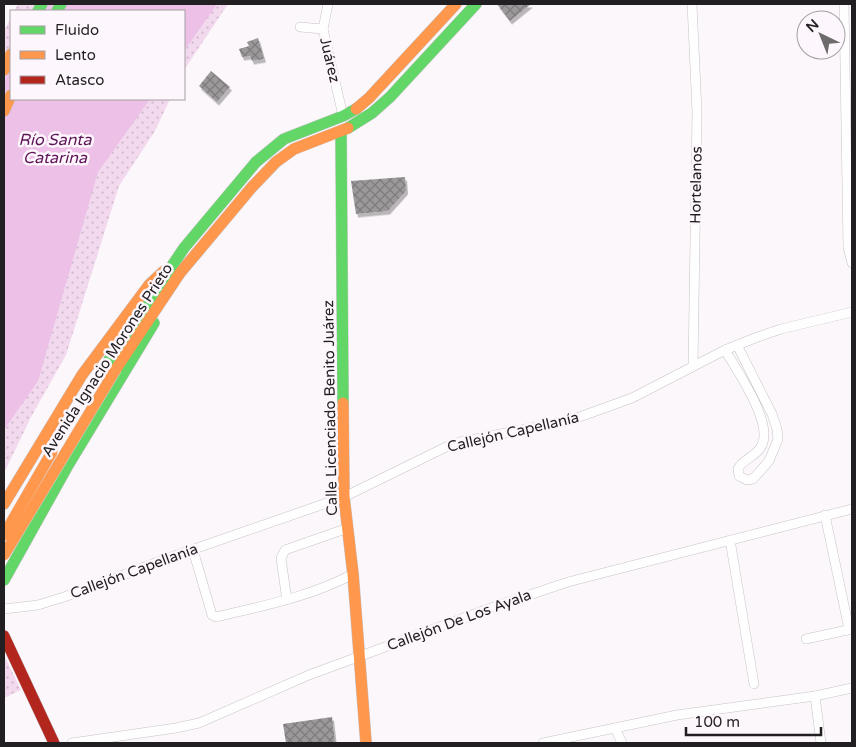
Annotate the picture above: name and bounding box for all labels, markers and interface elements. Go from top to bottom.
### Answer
legend [10,10,185,100]
north arrow [796,10,846,60]
text: N [803,16,822,36]
text: Fluido [55,21,99,39]
street label: Juárez [316,36,344,84]
text: Lento [55,46,96,64]
text: Atasco [55,71,104,89]
water label: Río Santa Catarina [19,130,92,168]
street label: Hortelanos [686,146,706,224]
street label: Avenida Ignacio Morones Prieto [38,260,176,460]
street label: Calle Licenciado Benito Juárez [319,300,341,516]
street label: Callejón Capellanía [445,408,581,456]
street label: Callejón Capellanía [68,539,200,603]
street label: Callejón De Los Ayala [384,586,534,654]
scale bar [686,704,821,736]
text: 100 m [694,713,740,731]

